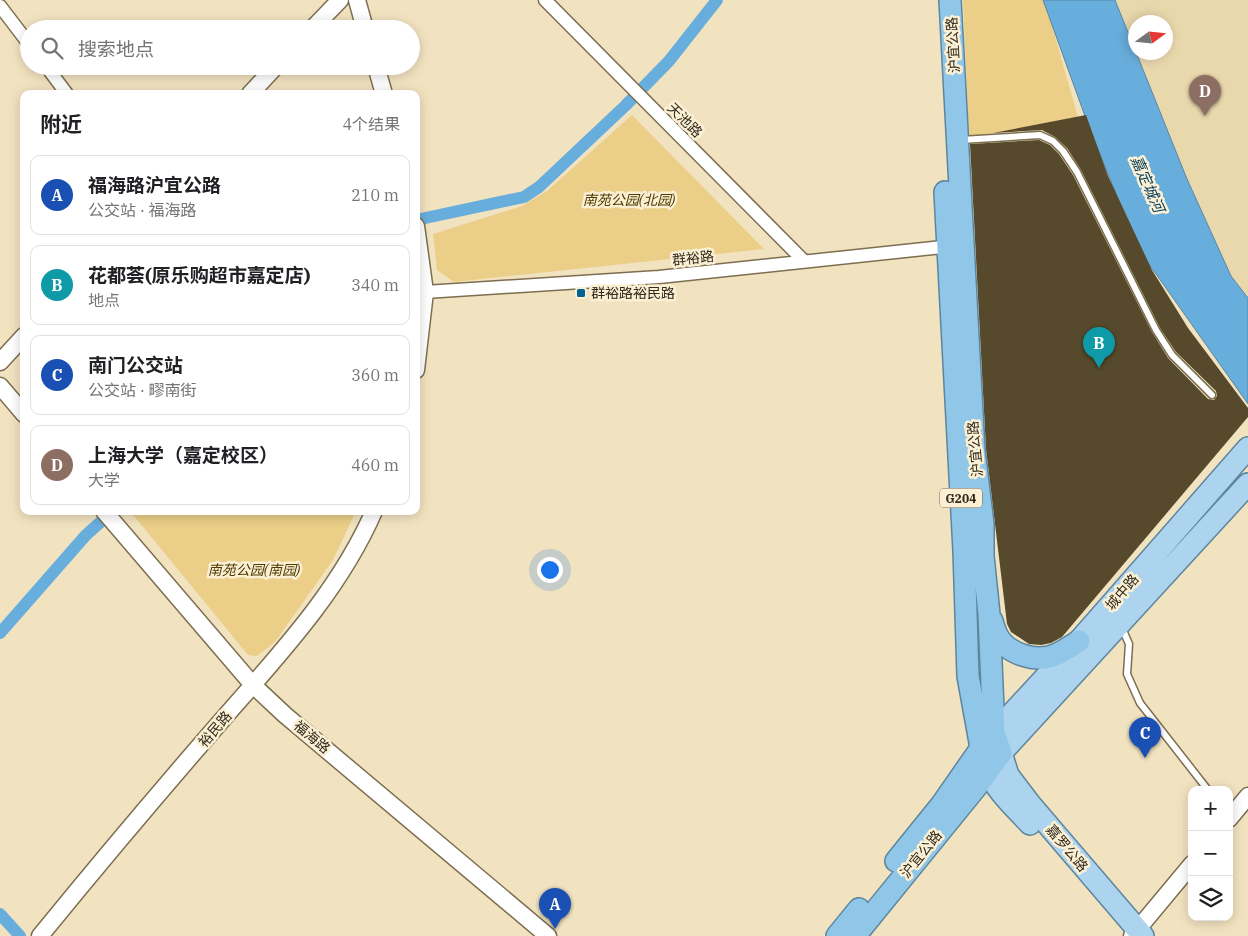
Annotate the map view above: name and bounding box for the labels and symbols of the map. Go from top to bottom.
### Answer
north arrow [1128,15,1173,60]
street label: 沪宜公路 [943,17,963,73]
pin: D [1189,75,1221,116]
street label: 天池路 [664,99,706,141]
water label: 嘉定城河 [1127,153,1170,218]
park label: 南苑公园(北园) [583,191,675,209]
street label: 群裕路 [671,247,715,269]
place label: 群裕路裕民路 [591,284,675,302]
marker: 群裕路裕民路 [575,287,587,299]
pin: B [1083,327,1115,368]
street label: 沪宜公路 [964,420,986,478]
road number: G204 [940,488,982,508]
your location [537,557,563,583]
park label: 南苑公园(南园) [208,561,300,579]
street label: 城中路 [1101,570,1143,614]
street label: 裕民路 [194,707,236,751]
street label: 福海路 [290,717,334,757]
pin: C [1129,717,1161,758]
street label: 嘉罗公路 [1042,821,1092,875]
street label: 沪宜公路 [896,827,946,881]
pin: A [539,888,571,929]

